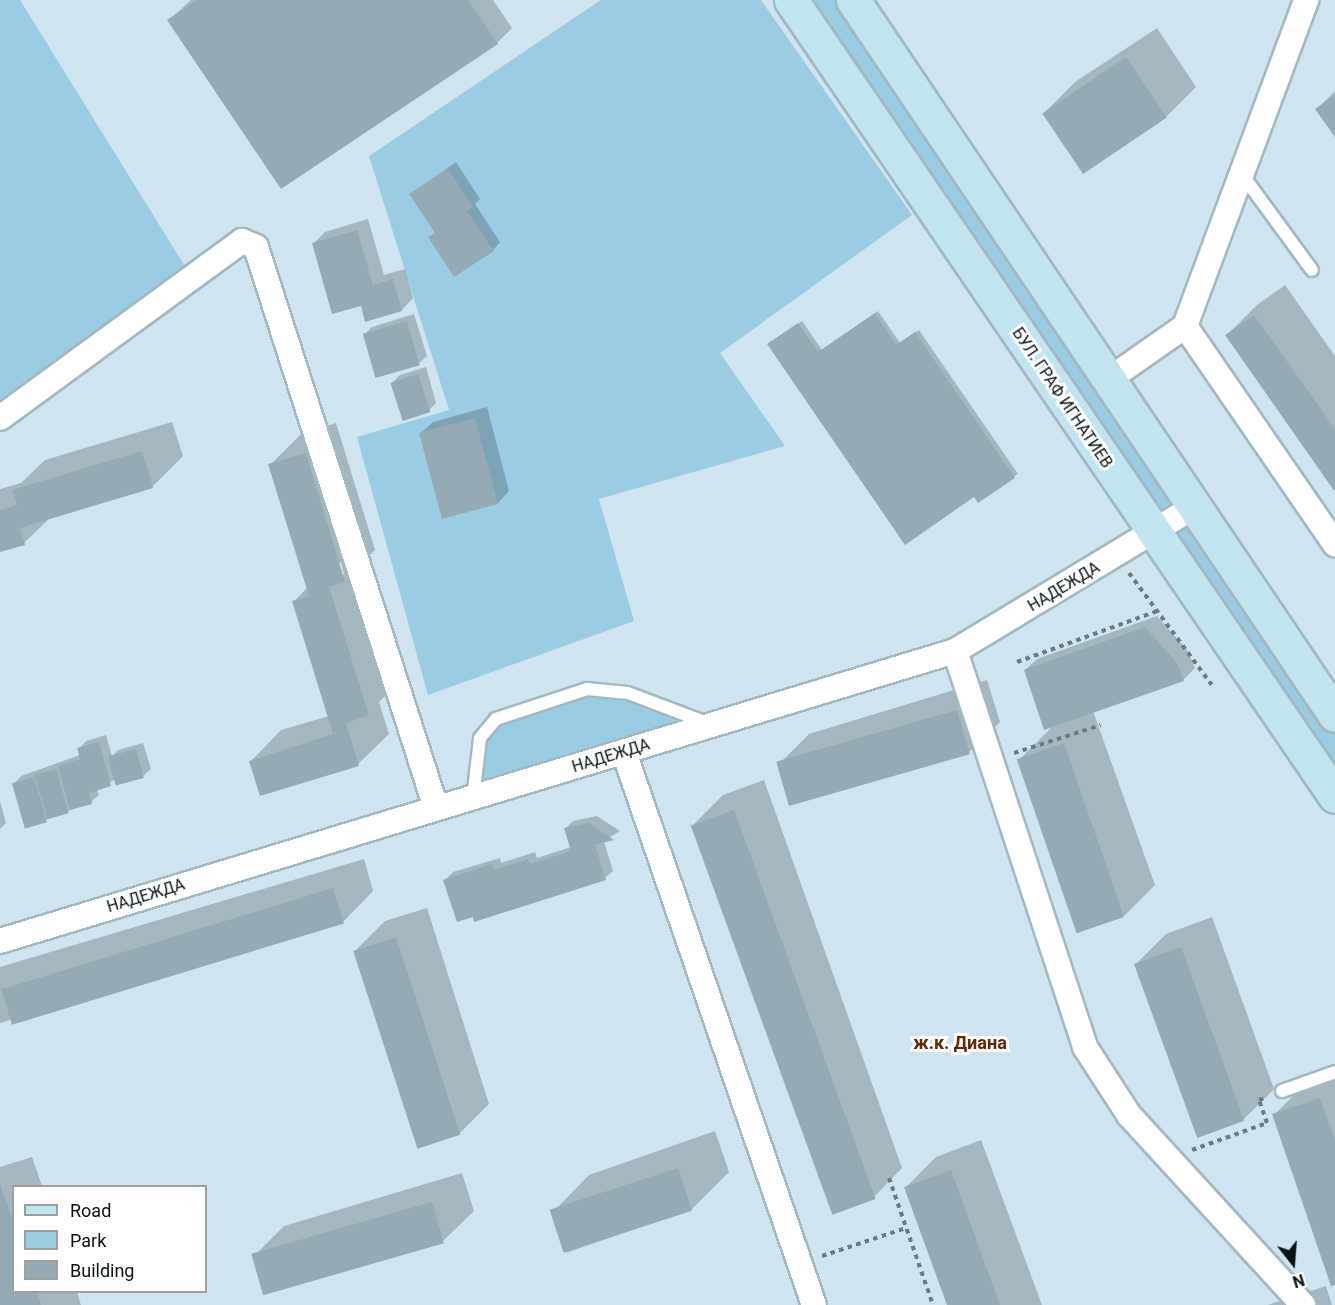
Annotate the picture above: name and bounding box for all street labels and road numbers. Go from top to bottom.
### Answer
street label: БУЛ. ГРАФ ИГНАТИЕВ [1008,324,1116,472]
street label: НАДЕЖДА [1025,558,1103,616]
street label: НАДЕЖДА [570,735,652,777]
street label: НАДЕЖДА [105,875,187,917]

